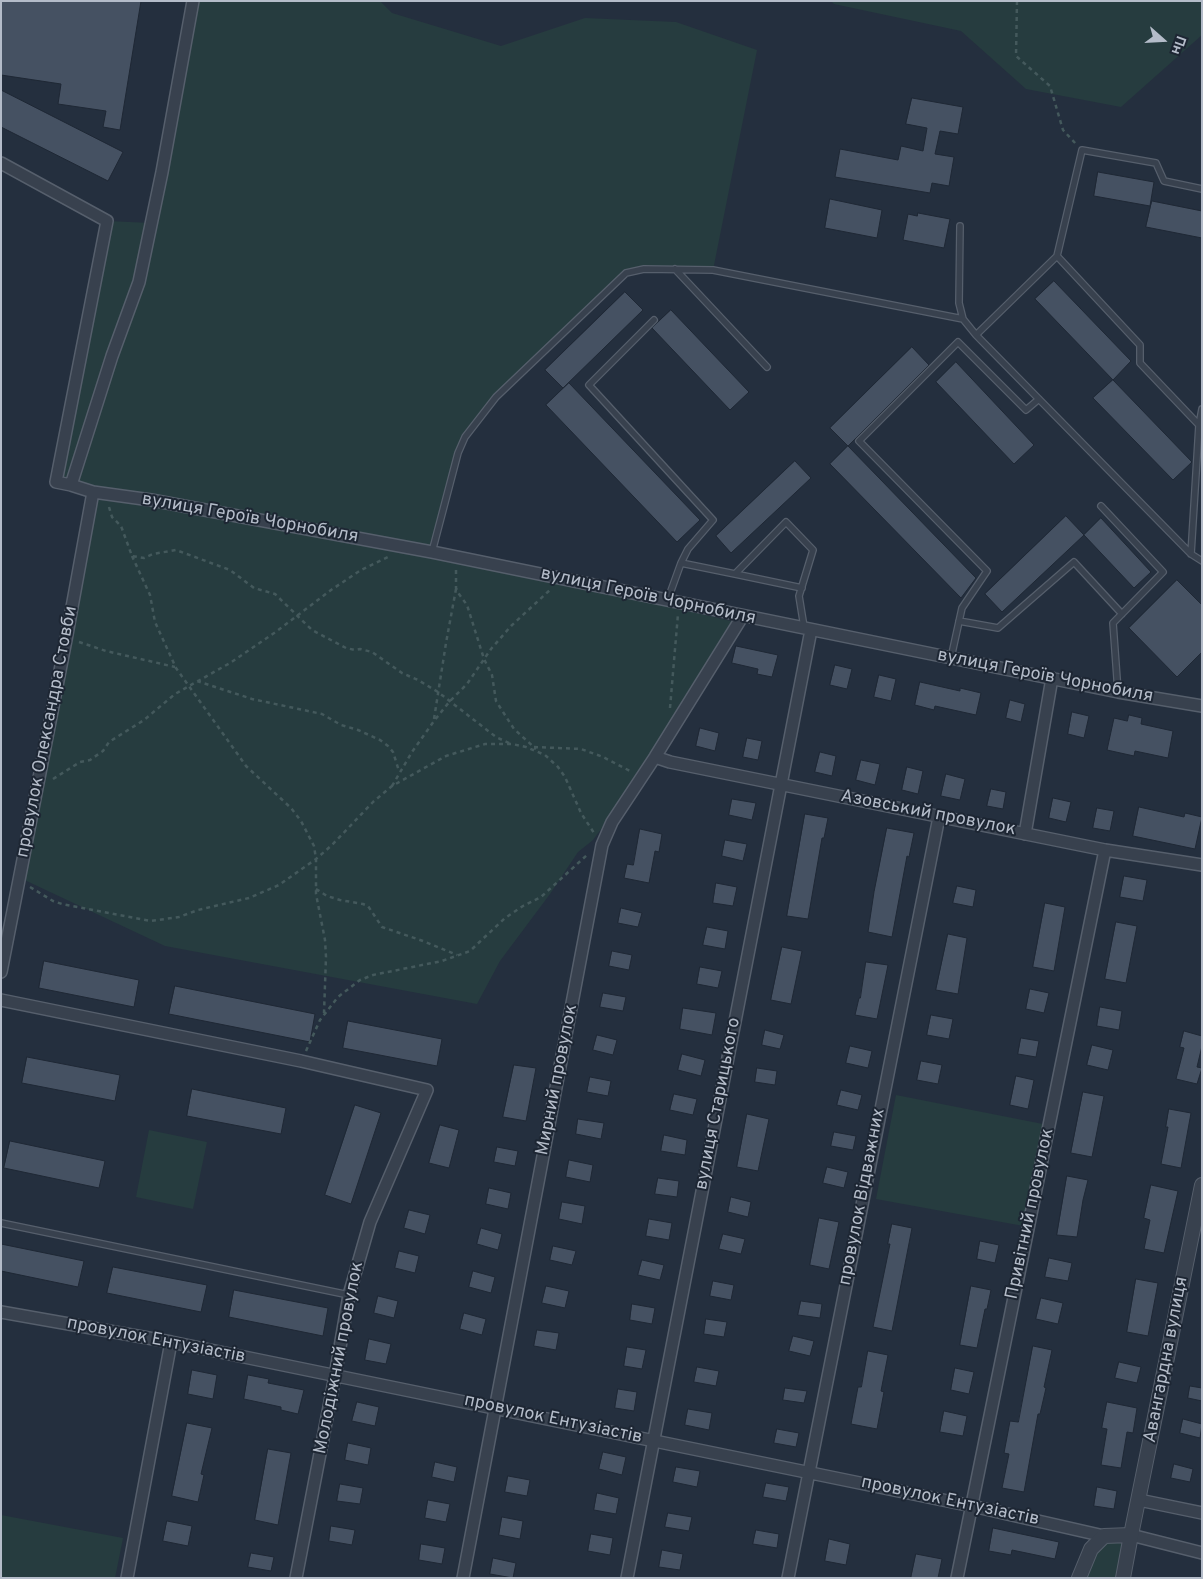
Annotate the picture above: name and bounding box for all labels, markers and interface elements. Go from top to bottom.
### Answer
north arrow [1138,15,1188,65]
text: Пн [1167,33,1189,57]
street label: вулиця Героїв Чорнобиля [140,489,360,549]
street label: вулиця Героїв Чорнобиля [538,564,758,630]
street label: провулок Олександра Стовби [13,604,83,860]
street label: вулиця Героїв Чорнобиля [935,645,1155,709]
street label: Азовський провулок [838,786,1018,842]
street label: Мирний провулок [533,1003,583,1157]
street label: вулиця Старицького [692,1016,746,1192]
street label: провулок Відважних [835,1107,891,1287]
street label: Привітний провулок [1002,1127,1060,1301]
street label: Молодіжний провулок [311,1260,369,1456]
street label: Авангардна вулиця [1140,1275,1194,1445]
street label: провулок Ентузіастів [65,1313,247,1369]
street label: провулок Ентузіастів [462,1391,644,1449]
street label: провулок Ентузіастів [859,1473,1041,1531]

